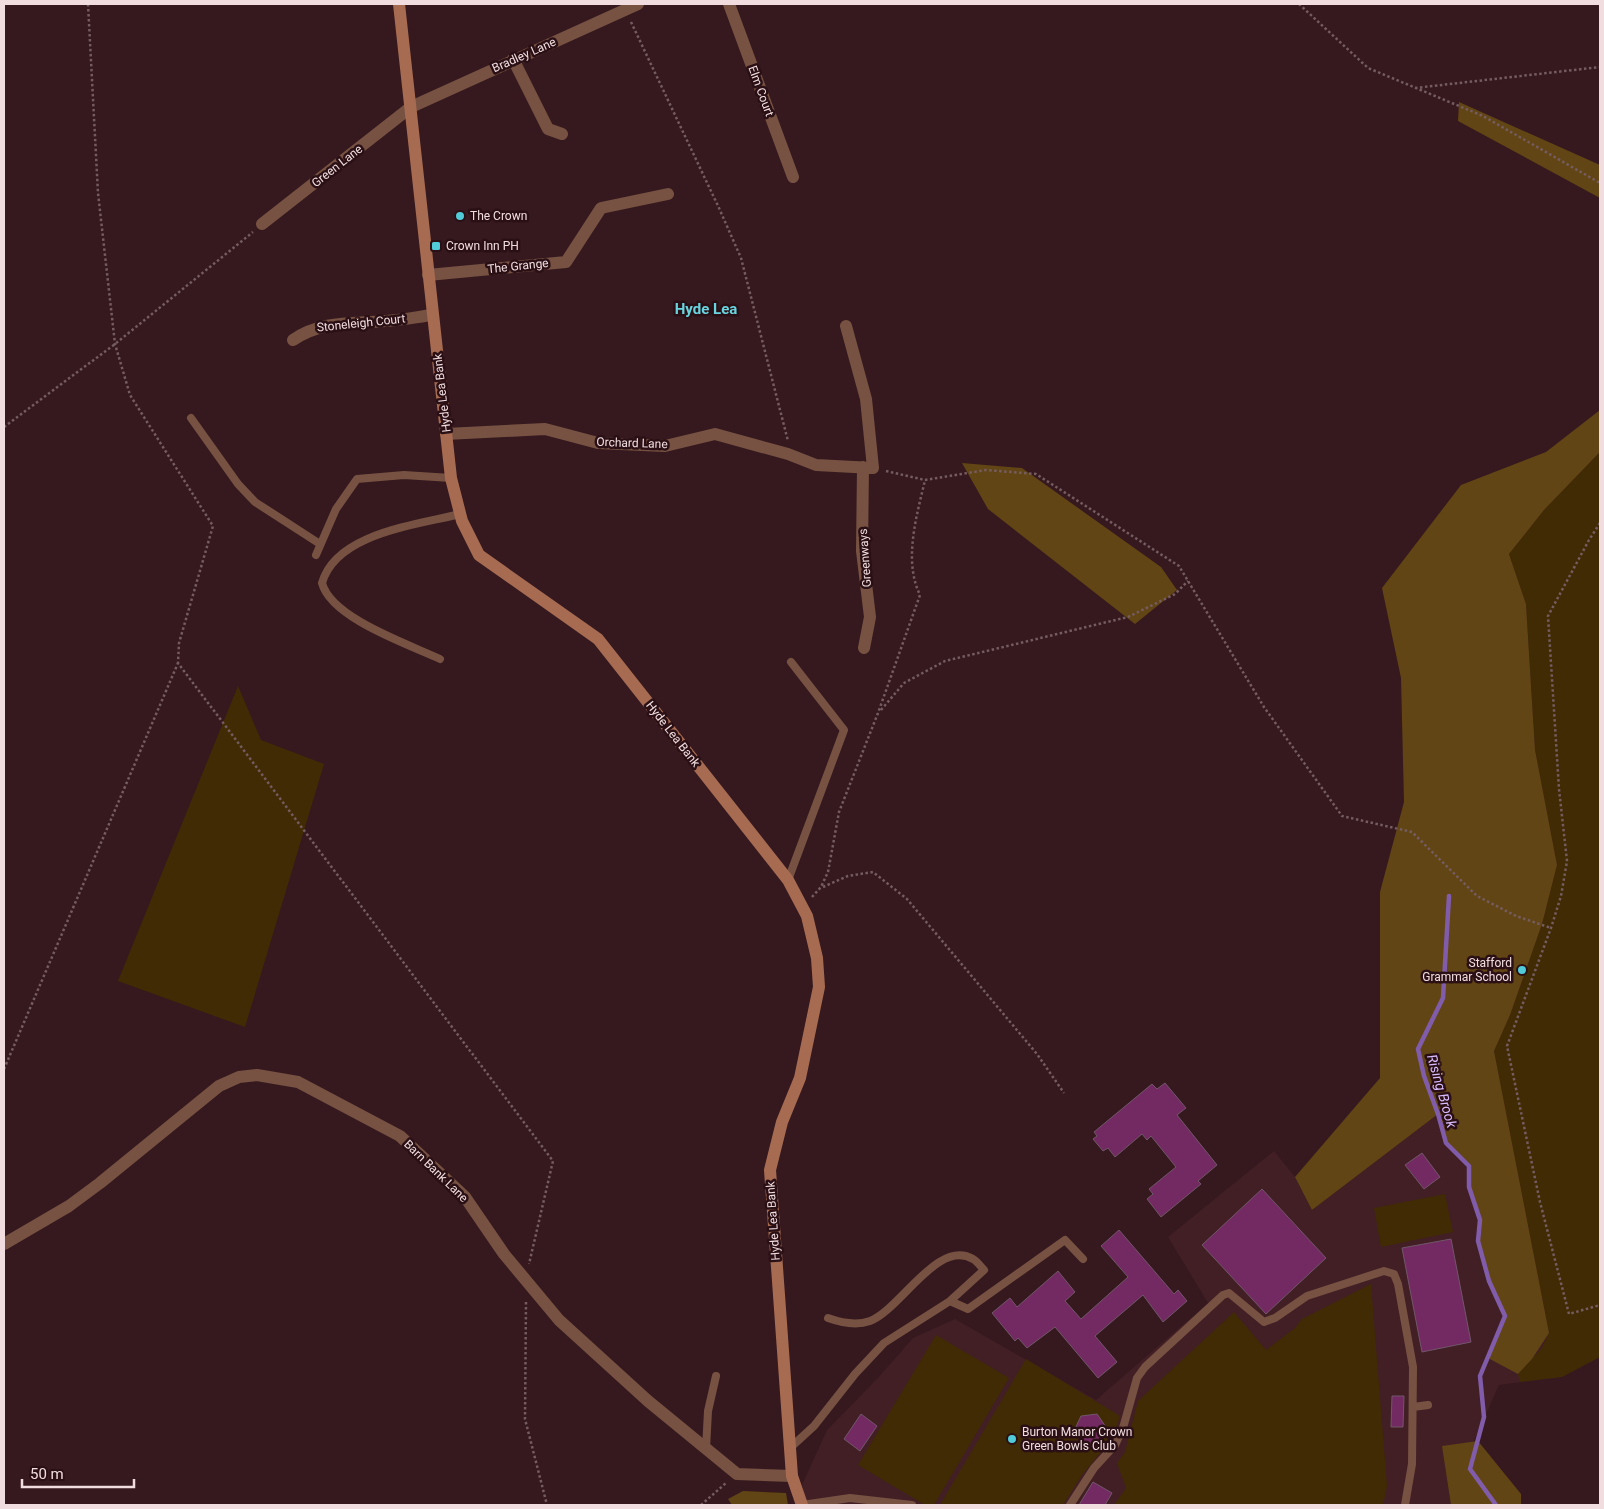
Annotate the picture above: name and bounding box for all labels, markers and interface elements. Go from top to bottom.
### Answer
street label: Bradley Lane [490,35,558,75]
street label: Elm Court [745,64,777,118]
street label: Green Lane [309,142,365,190]
place label: The Crown [470,209,527,223]
marker: The Crown [454,210,466,222]
place label: Crown Inn PH [446,239,519,253]
marker: Crown Inn PH [430,240,442,252]
street label: The Grange [487,256,549,276]
district label: Hyde Lea [675,300,737,318]
street label: Stoneleigh Court [316,311,406,335]
street label: Hyde Lea Bank [430,352,454,433]
street label: Orchard Lane [596,435,668,451]
street label: Greenways [856,528,874,588]
street label: Hyde Lea Bank [643,698,703,770]
place label: Stafford Grammar School [1422,956,1512,984]
marker: Stafford Grammar School [1516,964,1528,976]
water label: Rising Brook [1424,1052,1460,1131]
street label: Barn Bank Lane [401,1137,471,1205]
street label: Hyde Lea Bank [763,1180,783,1261]
place label: Burton Manor Crown Green Bowls Club [1022,1425,1132,1453]
marker: Burton Manor Crown Green Bowls Club [1006,1433,1018,1445]
scale bar [22,1456,135,1488]
text: 50 m [30,1465,64,1483]

